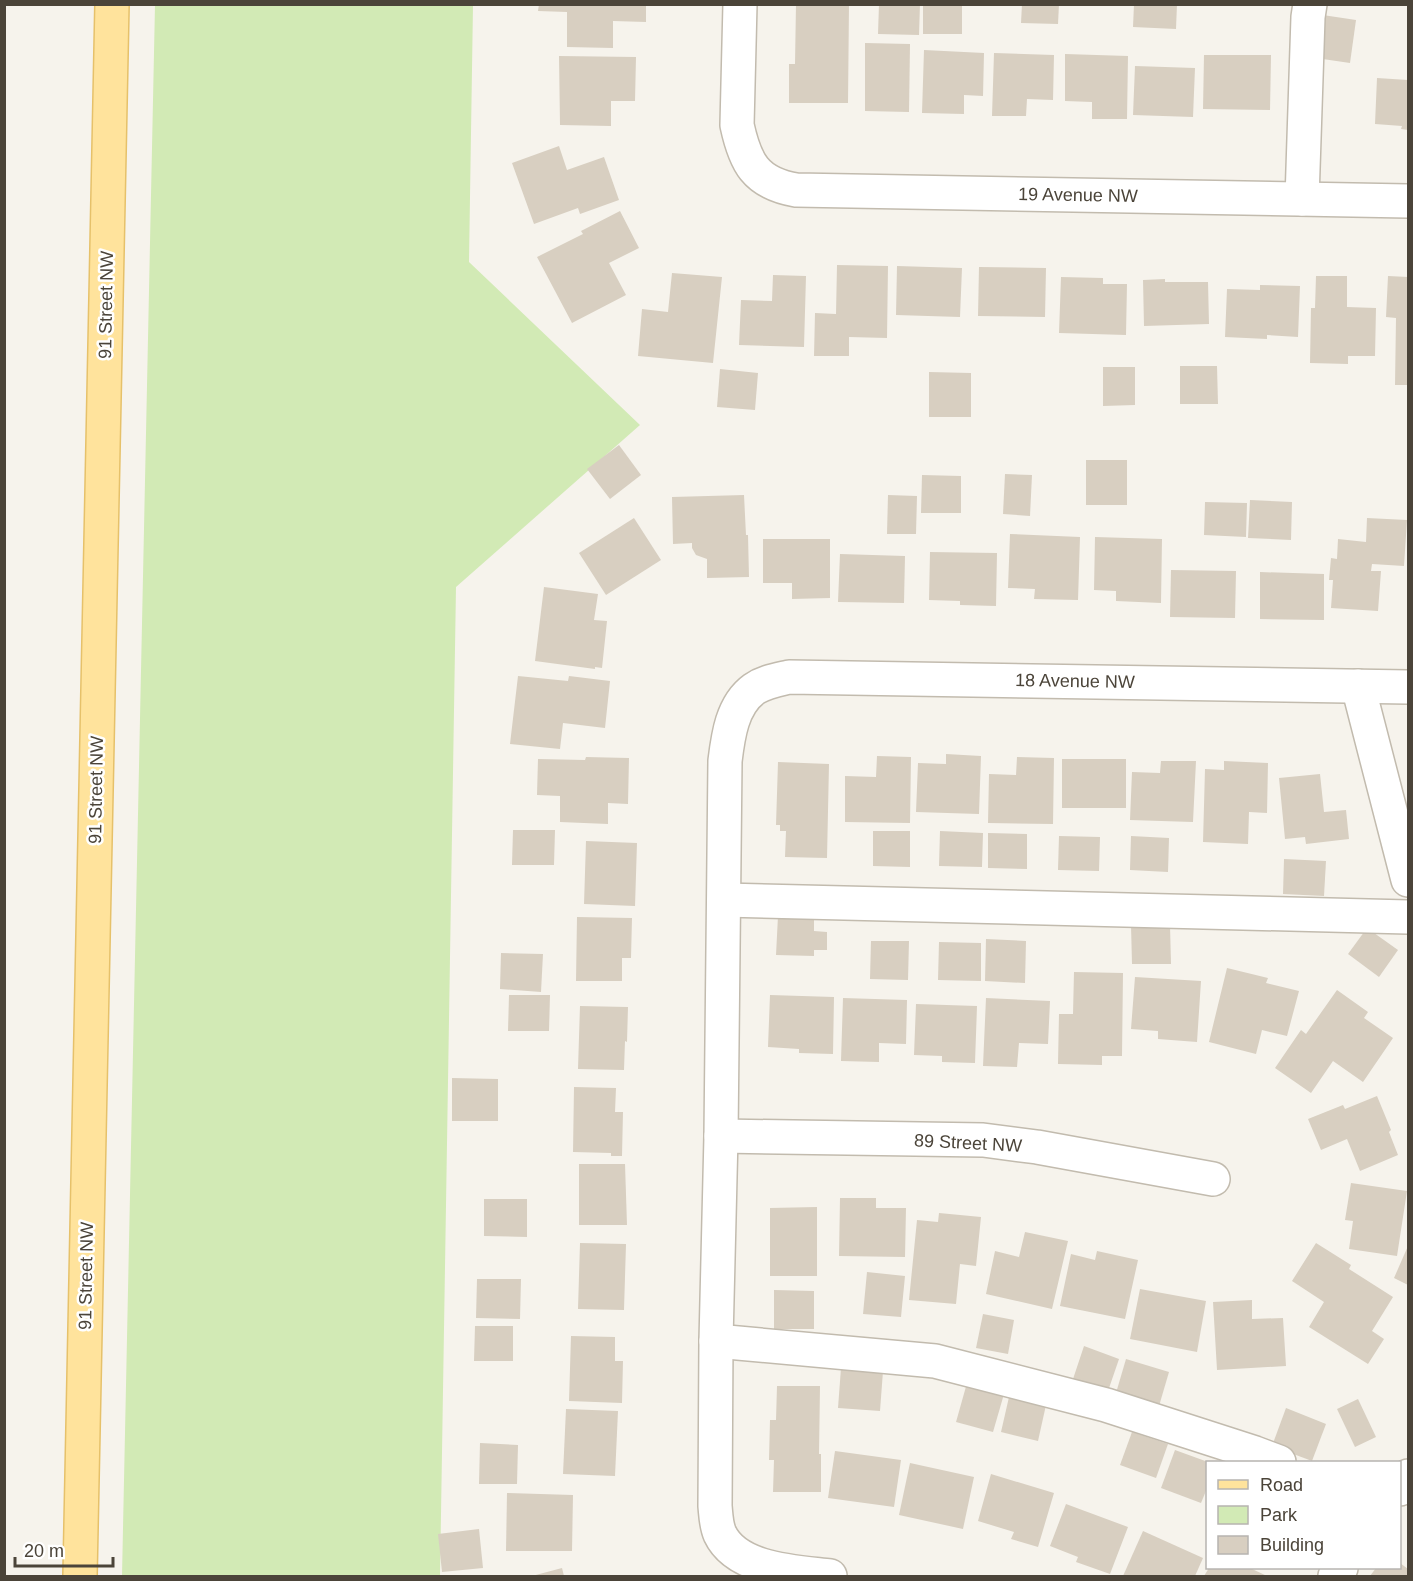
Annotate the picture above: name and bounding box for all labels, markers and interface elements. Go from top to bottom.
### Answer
street label: 19 Avenue NW [1018,184,1138,206]
street label: 91 Street NW [95,251,117,359]
street label: 18 Avenue NW [1015,670,1135,692]
street label: 91 Street NW [85,736,107,844]
street label: 89 Street NW [914,1130,1022,1156]
street label: 91 Street NW [75,1222,97,1330]
legend [1206,1461,1401,1569]
text: Road [1260,1475,1303,1495]
text: Park [1260,1505,1298,1525]
scale bar [15,1530,112,1568]
text: Building [1260,1535,1324,1555]
text: 20 m [24,1541,64,1561]

